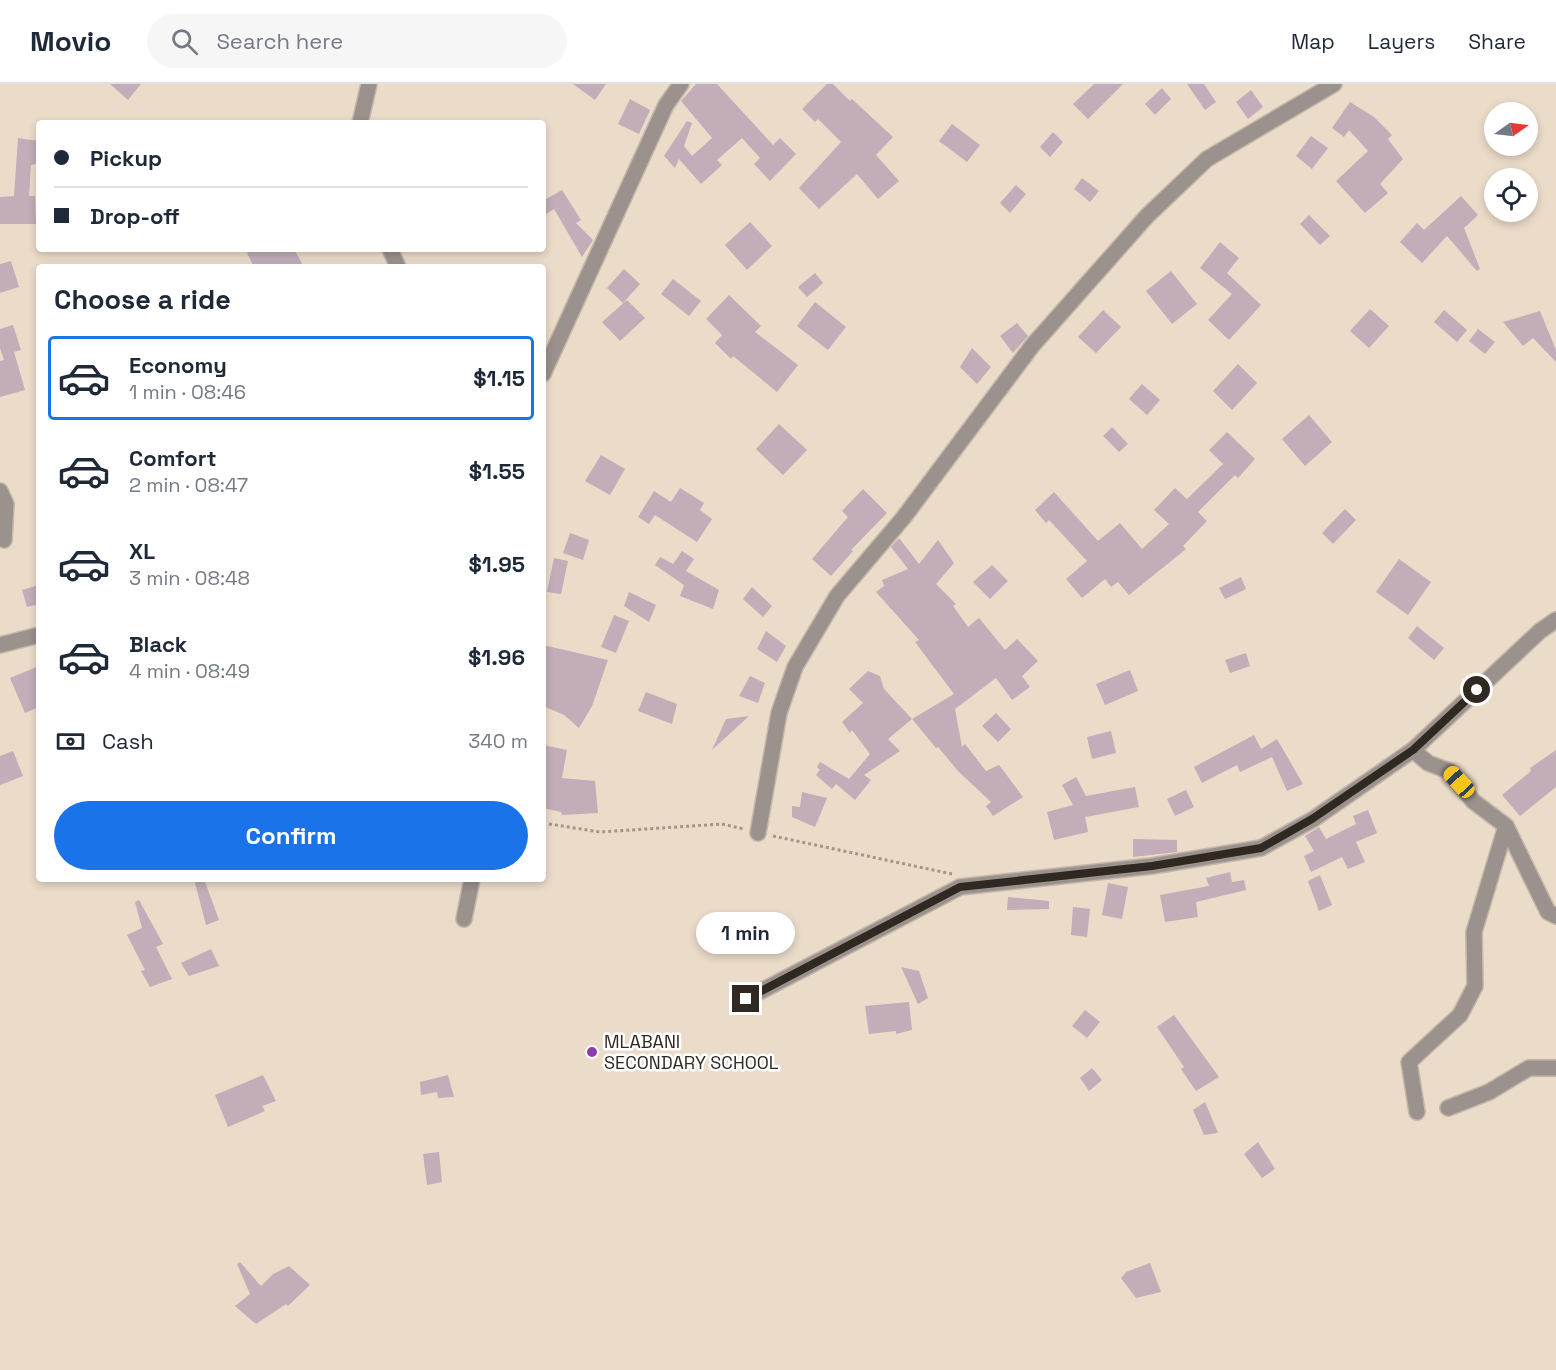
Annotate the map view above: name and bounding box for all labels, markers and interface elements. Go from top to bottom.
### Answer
search box [147,14,567,68]
text: Movio [30,23,111,59]
icon: search [168,25,201,58]
text: Search here [216,27,343,55]
text: Map [1291,28,1335,55]
text: Layers [1368,28,1435,55]
text: Share [1468,28,1526,55]
north arrow [1484,102,1538,156]
map controls [1484,102,1538,222]
text: Pickup [90,144,162,172]
button: locate [1484,168,1538,222]
text: Drop-off [90,202,180,230]
text: Choose a ride [54,282,231,317]
icon: car [57,351,111,405]
text: Economy [129,351,227,379]
text: $1.15 [473,364,525,392]
text: 1 min · 08:46 [129,379,246,405]
icon: car [57,444,111,498]
text: Comfort [129,444,217,472]
text: $1.55 [469,457,525,485]
text: 2 min · 08:47 [129,472,248,498]
icon: car [57,537,111,591]
text: XL [129,537,155,565]
text: $1.95 [468,550,525,578]
text: 3 min · 08:48 [129,565,250,591]
icon: car [57,630,111,684]
text: Black [129,630,187,658]
text: $1.96 [468,643,525,671]
text: 4 min · 08:49 [129,658,250,684]
route start [1463,676,1490,703]
icon: cash [54,725,87,758]
text: Cash [102,727,154,755]
text: 340 m [468,728,528,754]
car [1440,763,1478,801]
button: Confirm [54,801,528,870]
callout: 1 min [696,912,795,954]
text: 1 min [721,920,770,946]
route end [732,985,759,1012]
place label: MLABANI SECONDARY SCHOOL [604,1030,779,1074]
marker: MLABANI SECONDARY SCHOOL [585,1045,599,1059]

